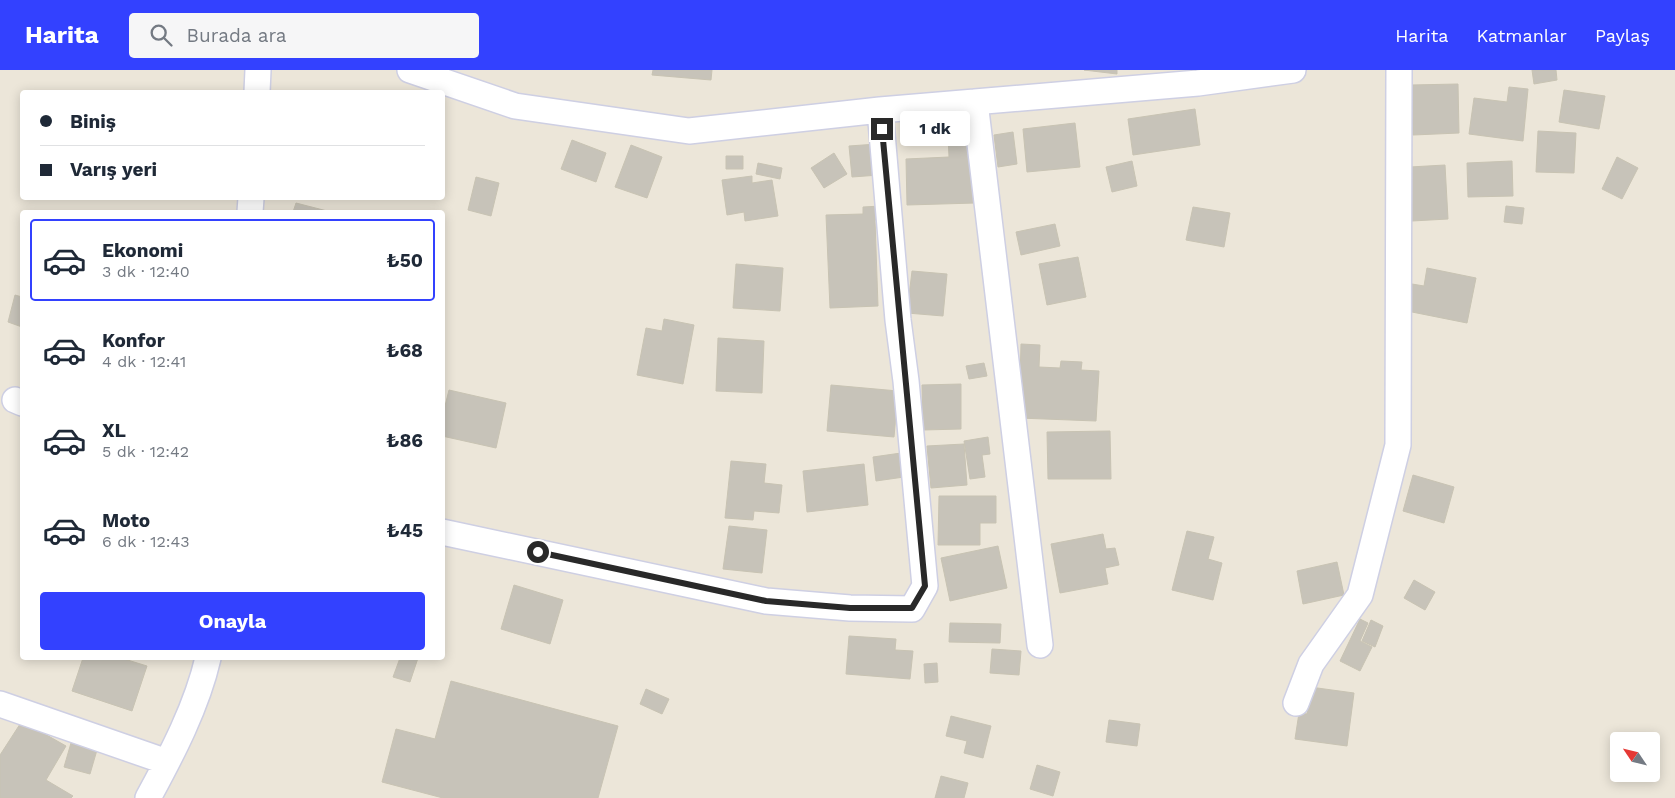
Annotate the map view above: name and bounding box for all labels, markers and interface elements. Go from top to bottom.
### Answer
search box [129,13,479,58]
text: Harita [25,21,99,49]
icon: search [147,21,175,49]
text: Burada ara [187,24,287,47]
text: Harita [1395,25,1448,46]
text: Katmanlar [1476,25,1567,46]
text: Paylaş [1595,25,1650,46]
text: Biniş [70,110,116,133]
callout: 1 dk [900,112,970,146]
route end [871,118,893,140]
text: 1 dk [919,119,951,138]
text: Varış yeri [70,158,157,181]
icon: car [42,238,87,283]
text: Ekonomi [102,239,183,262]
text: ₺50 [386,249,423,272]
text: 3 dk · 12:40 [102,262,190,281]
icon: car [42,328,87,373]
text: Konfor [102,329,165,352]
text: ₺68 [386,339,423,362]
text: 4 dk · 12:41 [102,352,186,371]
icon: car [42,418,87,463]
text: XL [102,419,126,442]
text: ₺86 [386,429,423,452]
text: 5 dk · 12:42 [102,442,189,461]
icon: car [42,508,87,553]
text: Moto [102,509,150,532]
text: ₺45 [386,519,423,542]
text: 6 dk · 12:43 [102,532,190,551]
route start [527,541,549,563]
button: Onayla [40,592,425,650]
north arrow [1610,732,1660,782]
map controls [1610,732,1660,782]

